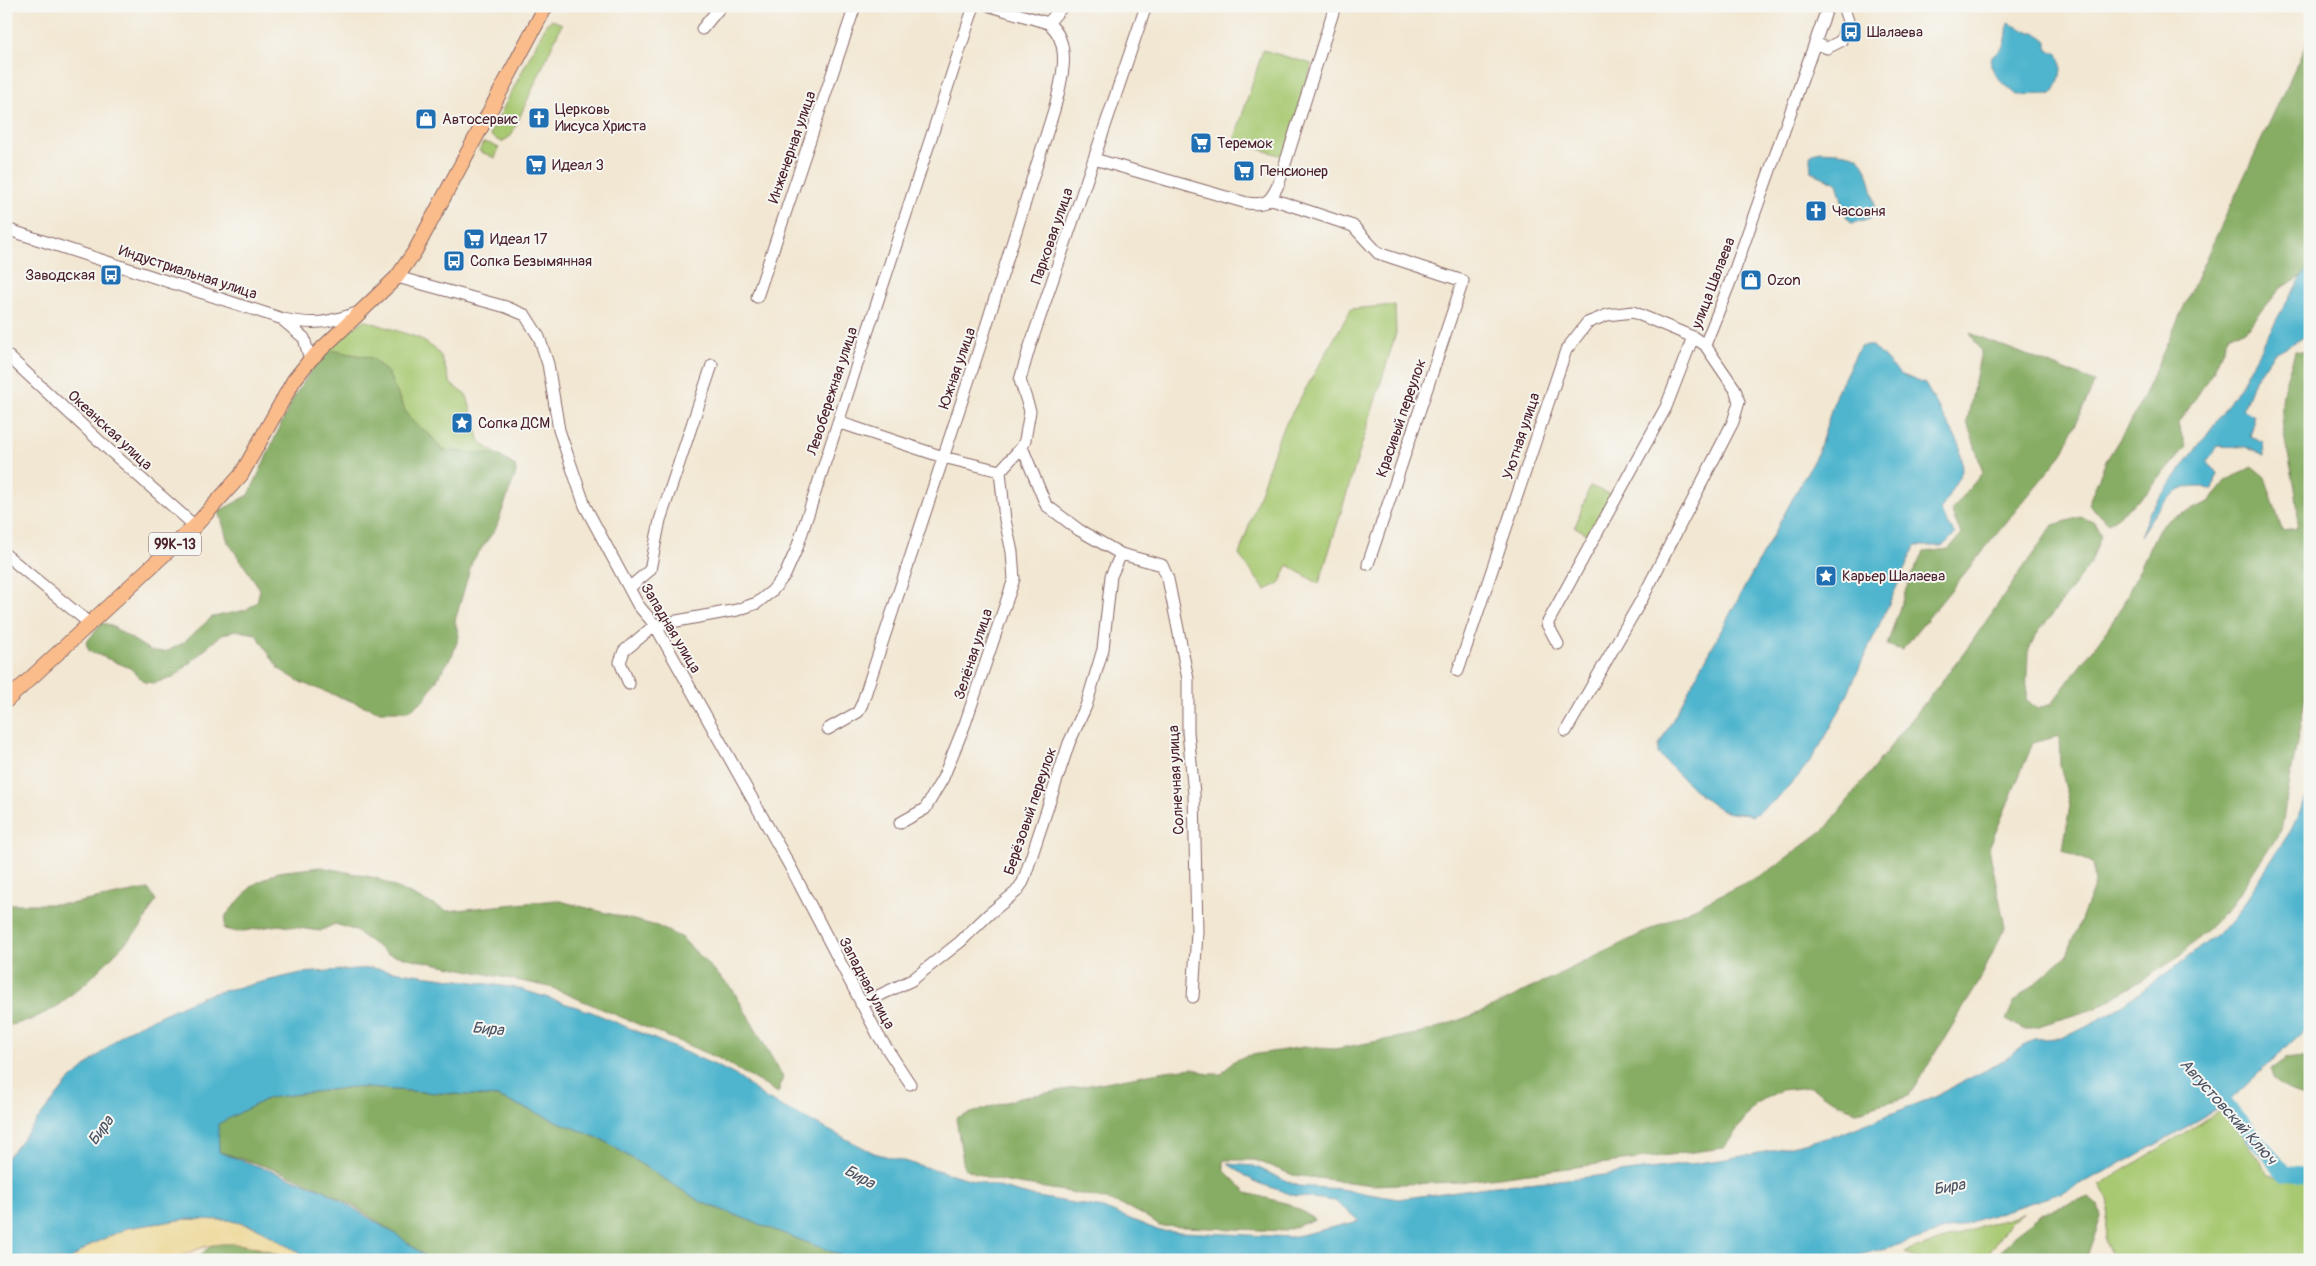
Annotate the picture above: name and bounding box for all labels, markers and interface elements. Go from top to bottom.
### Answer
bus stop icon: Шалаева [1839,20,1863,44]
place label: Шалаева [1867,23,1923,42]
street label: Инженерная улица [764,88,821,206]
place label: Церковь Иисуса Христа [555,100,646,136]
church icon: Церковь Иисуса Христа [527,106,551,130]
shop icon: Автосервис [414,107,438,131]
place label: Автосервис [442,110,519,129]
supermarket icon: Теремок [1189,131,1213,155]
place label: Теремок [1217,134,1273,153]
supermarket icon: Идеал 3 [524,153,548,177]
place label: Идеал 3 [552,156,604,175]
supermarket icon: Пенсионер [1232,159,1256,183]
place label: Пенсионер [1260,162,1328,181]
street label: Парковая улица [1027,185,1078,287]
church icon: Часовня [1804,199,1828,223]
place label: Часовня [1832,202,1886,221]
supermarket icon: Идеал 17 [462,227,486,251]
place label: Идеал 17 [490,230,547,249]
street label: улица Шалаева [1687,235,1740,333]
street label: Индустриальная улица [116,241,259,304]
bus stop icon: Сопка Безымянная [442,249,466,273]
place label: Сопка Безымянная [470,252,592,271]
bus stop icon: Заводская [99,263,123,287]
place label: Заводская [25,266,95,285]
shop icon: Ozon [1739,268,1763,292]
place label: Ozon [1767,271,1801,290]
street label: Левобережная улица [802,324,862,459]
street label: Южная улица [935,325,980,411]
street label: Красивый переулок [1372,356,1431,480]
street label: Океанская улица [63,386,156,475]
street label: Уютная улица [1498,390,1544,482]
place icon: Сопка ДСМ [450,411,474,435]
place label: Сопка ДСМ [478,414,550,433]
road number: 99К-13 [149,532,201,556]
place icon: Карьер Шалаева [1814,564,1838,588]
place label: Карьер Шалаева [1842,567,1945,586]
street label: Западная улица [636,580,705,677]
street label: Зелёная улица [950,606,997,702]
street label: Солнечная улица [1164,725,1189,835]
street label: Берёзовый переулок [1000,745,1061,878]
street label: Западная улица [834,934,899,1033]
water label: Бира [471,1018,506,1040]
water label: Августовский Ключ [2175,1055,2282,1169]
water label: Бира [83,1111,119,1149]
water label: Бира [841,1160,880,1194]
water label: Бира [1932,1174,1968,1199]

